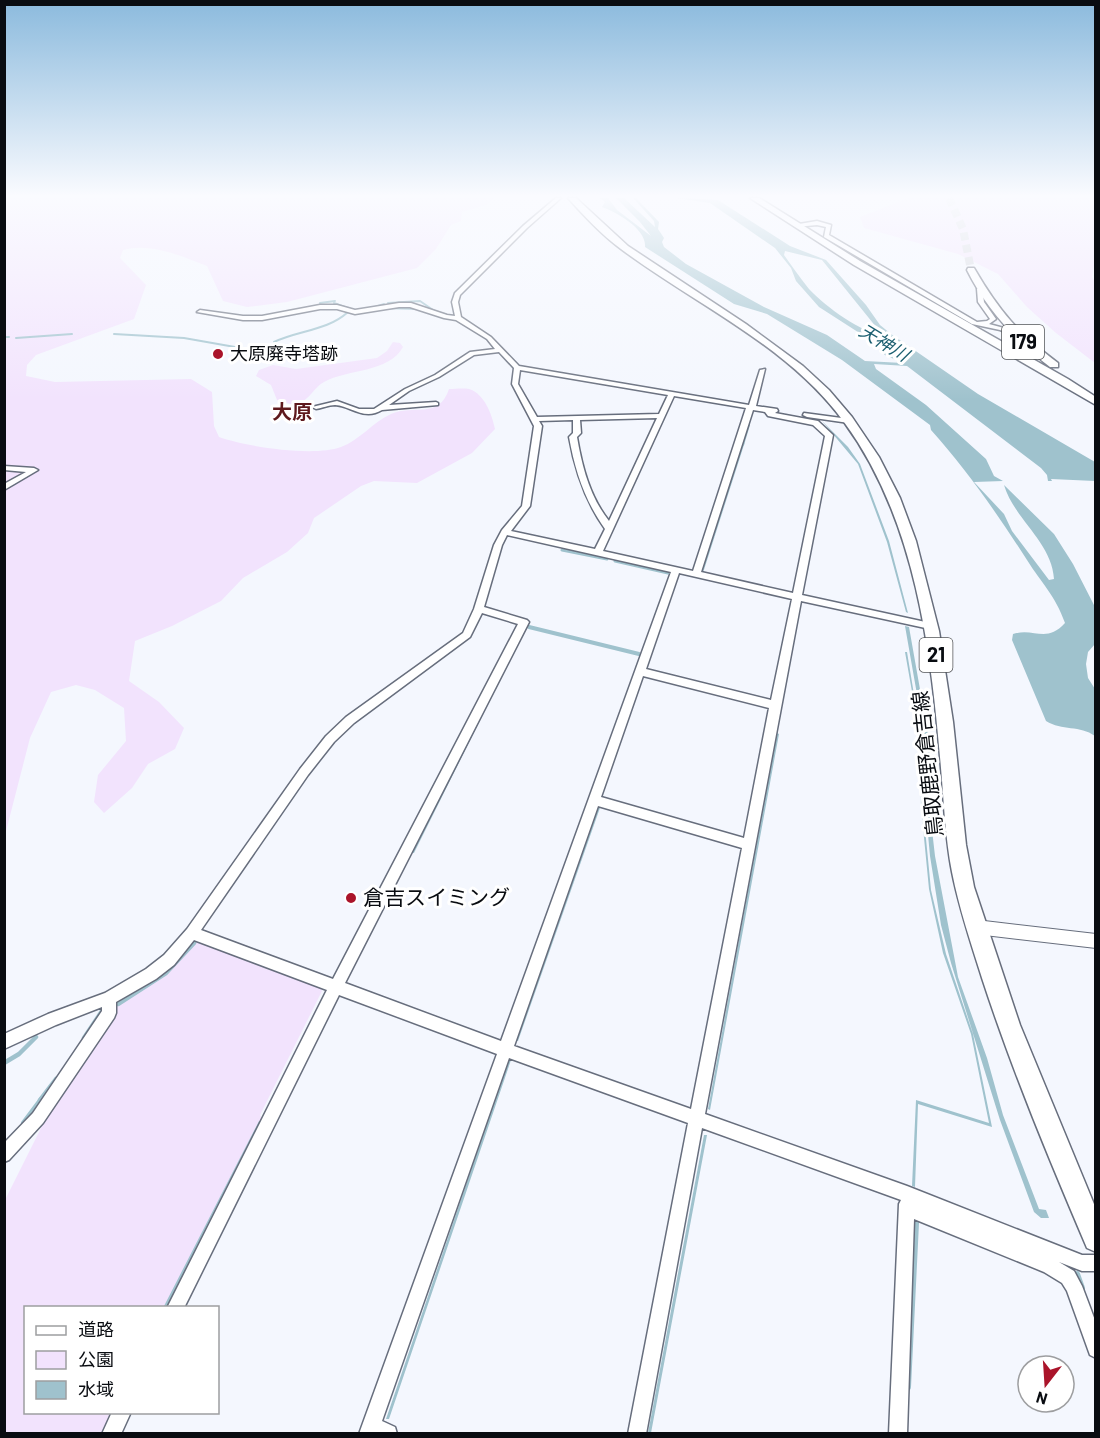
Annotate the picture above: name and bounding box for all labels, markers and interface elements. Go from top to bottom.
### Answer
water label: 天神川 [856,319,915,367]
road number: 179 [1002,325,1044,359]
place label: 大原廃寺塔跡 [230,342,338,364]
marker: 大原廃寺塔跡 [211,347,225,361]
district label: 大原 [272,399,312,423]
road number: 21 [920,638,952,672]
street label: 鳥取鹿野倉吉線 [906,690,947,839]
place label: 倉吉スイミング [363,884,510,909]
marker: 倉吉スイミング [344,891,358,905]
legend [24,1306,219,1414]
text: 道路 [78,1318,114,1340]
text: 公園 [78,1348,114,1370]
north arrow [1016,1354,1076,1414]
text: 水域 [78,1378,114,1400]
text: N [1034,1388,1049,1409]

